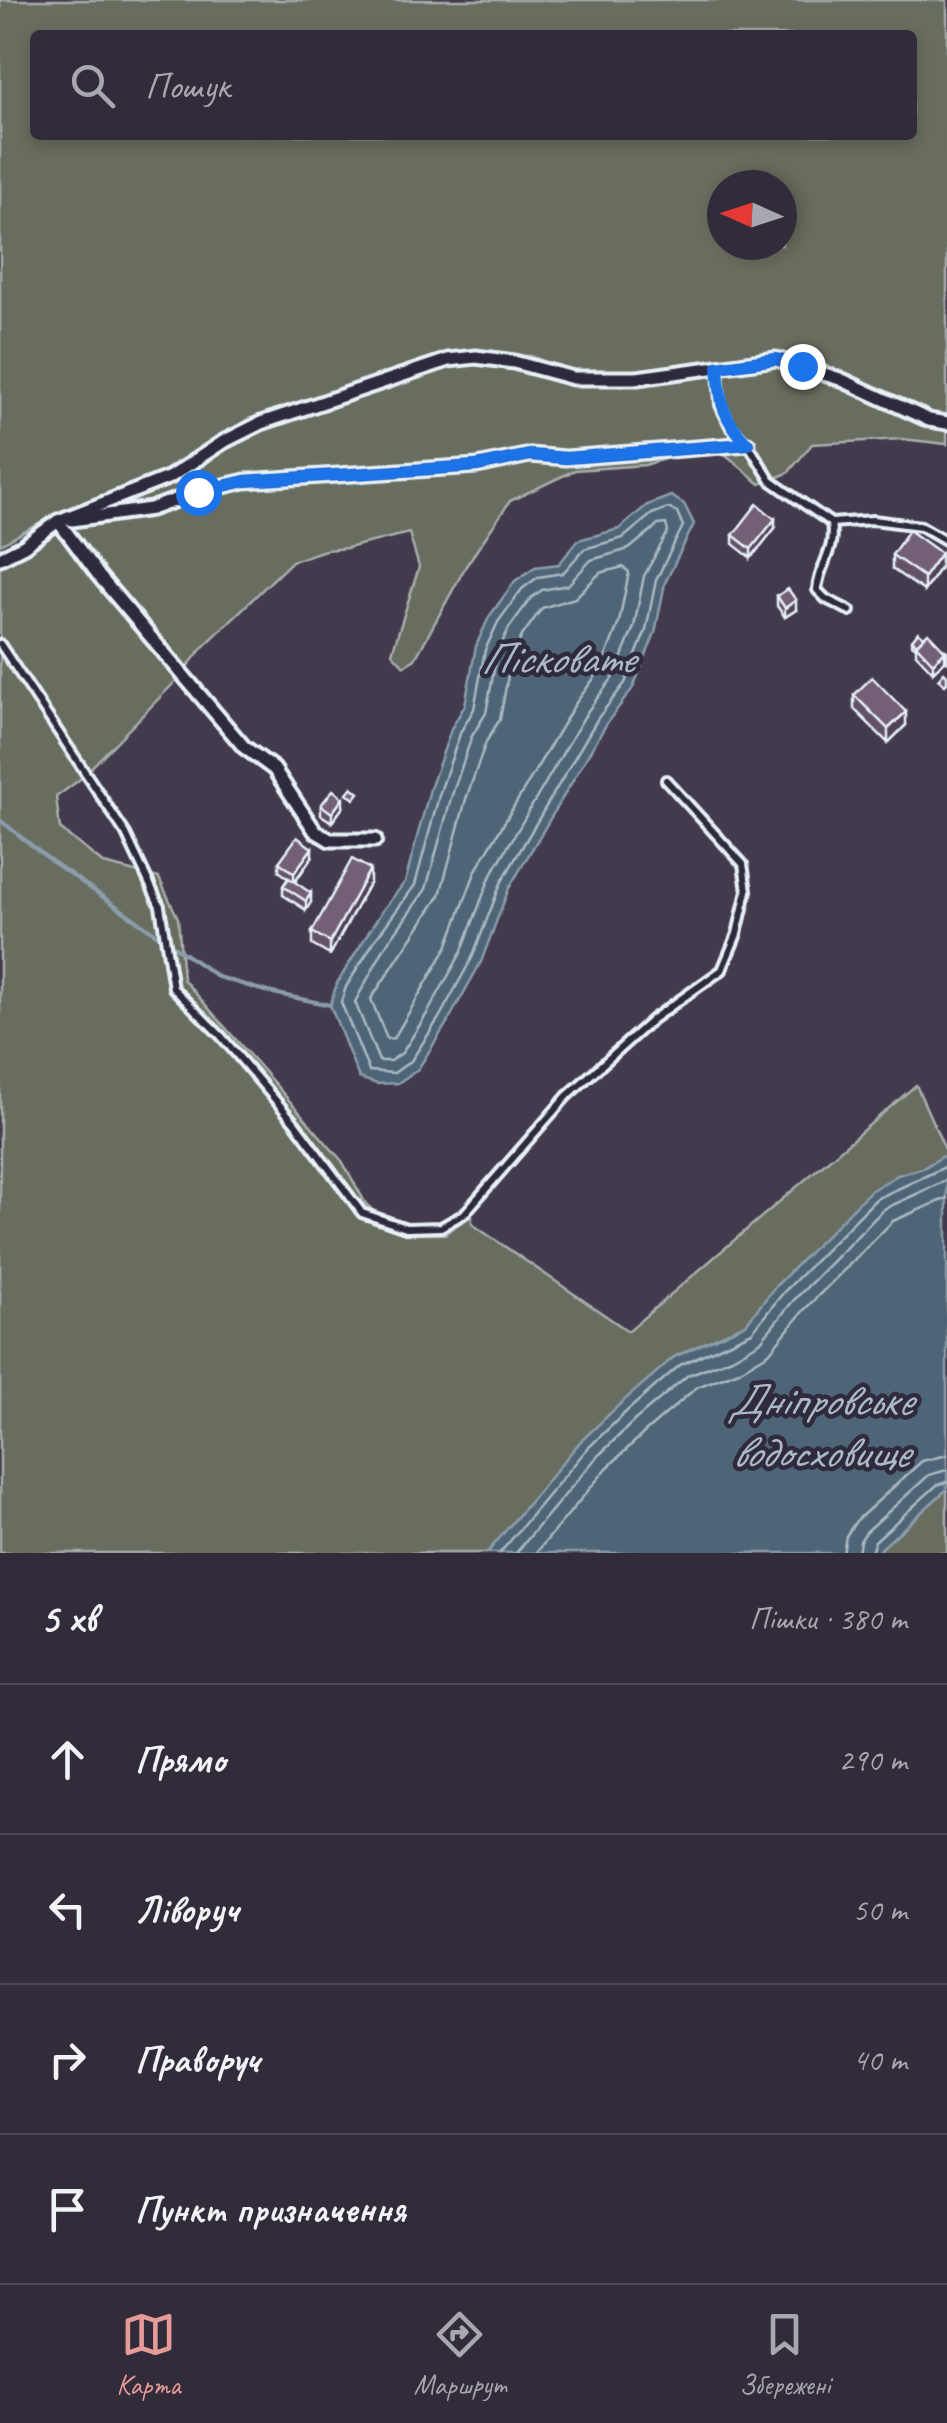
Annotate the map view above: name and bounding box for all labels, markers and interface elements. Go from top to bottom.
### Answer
search box [30,30,917,140]
icon: search [65,58,120,113]
text: Пошук [145,62,230,109]
north arrow [707,170,797,260]
route end [780,344,826,390]
route start [176,470,222,516]
water label: Пісковате [480,630,640,687]
water label: Дніпровське водосховище [728,1372,918,1481]
text: 5 хв [40,1592,97,1645]
text: Пішки · 380 m [749,1598,907,1639]
icon: ahead [40,1732,95,1787]
text: Прямо [135,1736,225,1783]
text: 290 m [838,1739,907,1780]
icon: left [40,1882,95,1937]
text: Ліворуч [135,1886,238,1933]
text: 50 m [853,1889,907,1930]
icon: right [40,2032,95,2087]
text: Праворуч [135,2036,259,2083]
text: 40 m [853,2039,907,2080]
icon: arrive [40,2182,95,2237]
text: Пункт призначення [135,2186,406,2233]
tab: Карта [117,2307,181,2402]
tab: Маршрут [414,2307,506,2402]
tab: Збережені [739,2307,830,2402]

